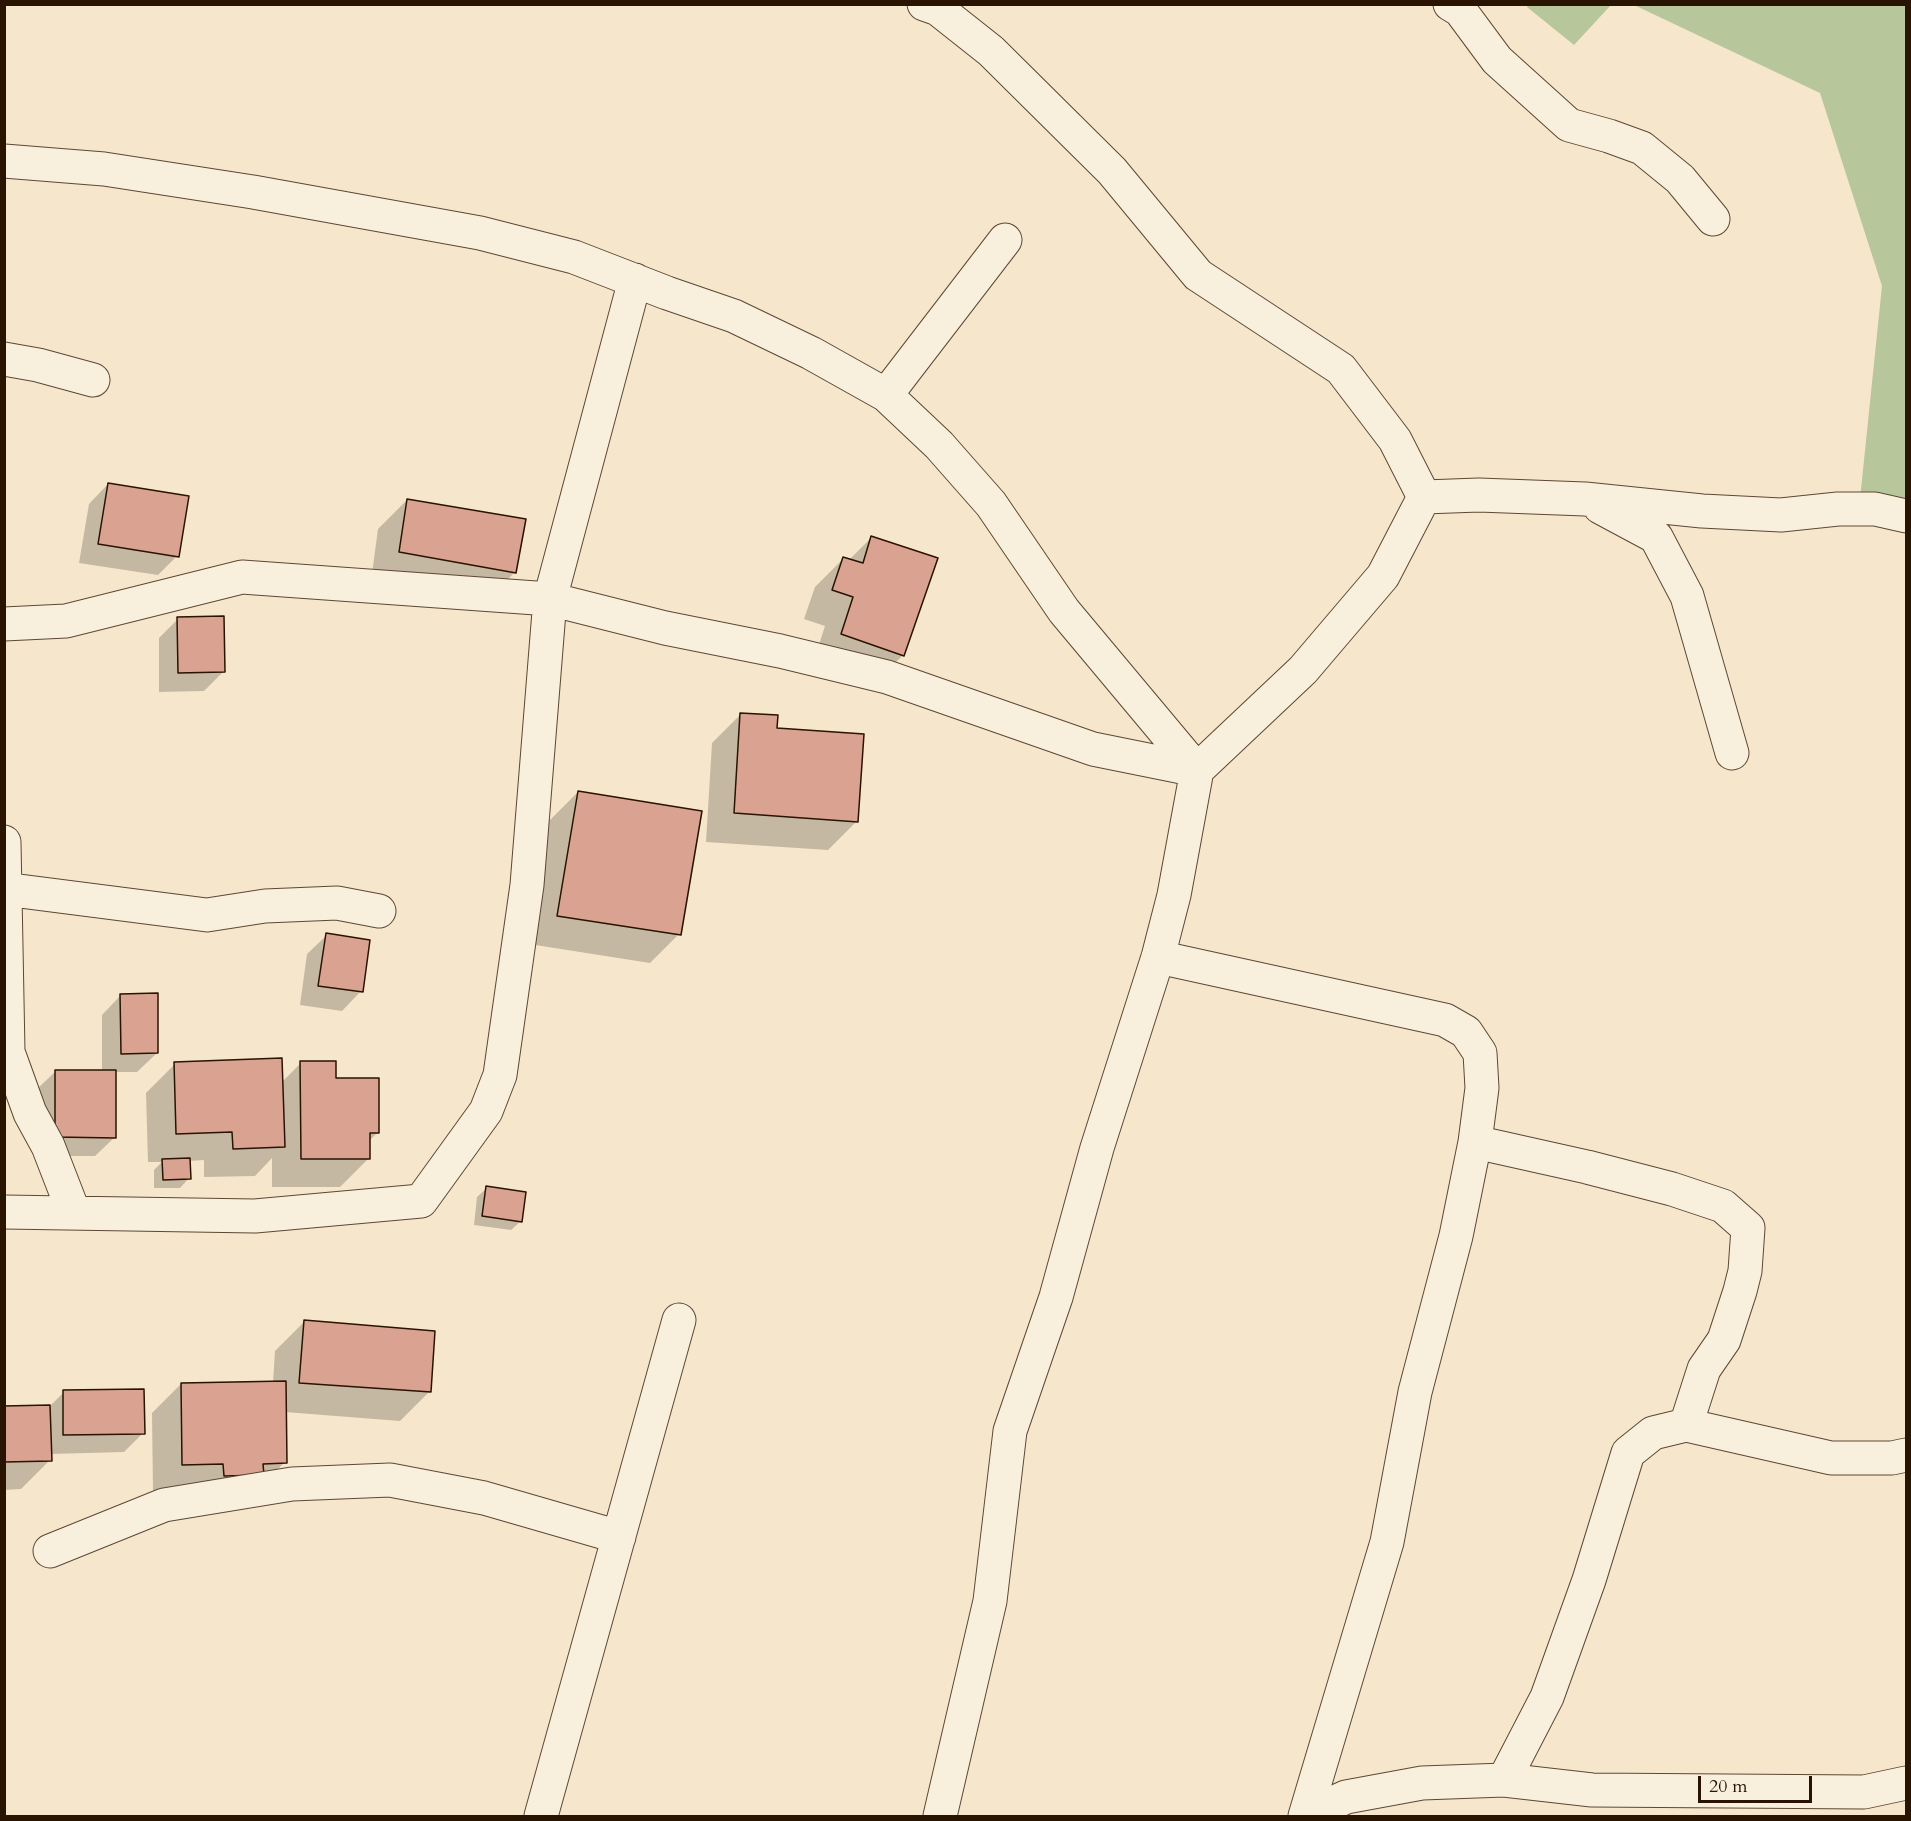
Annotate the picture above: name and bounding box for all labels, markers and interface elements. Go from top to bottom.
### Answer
scale bar [1701,1764,1815,1802]
text: 20 m [1709,1774,1748,1799]

